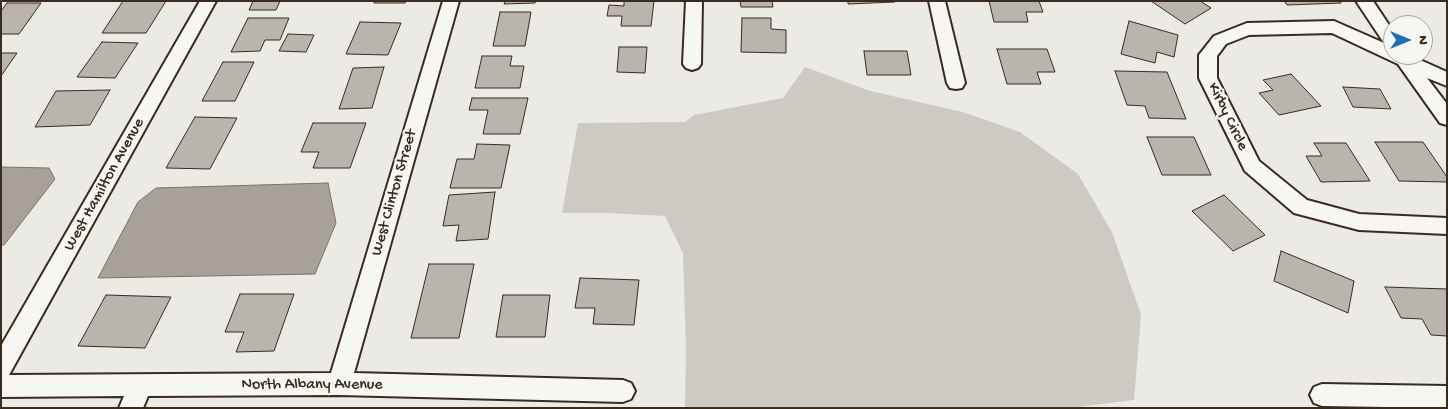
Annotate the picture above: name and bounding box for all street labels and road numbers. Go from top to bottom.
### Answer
street label: Kirby Circle [1202,80,1252,154]
street label: West Hamilton Avenue [61,115,149,255]
street label: West Clinton Street [368,128,422,258]
street label: North Albany Avenue [242,376,382,396]

